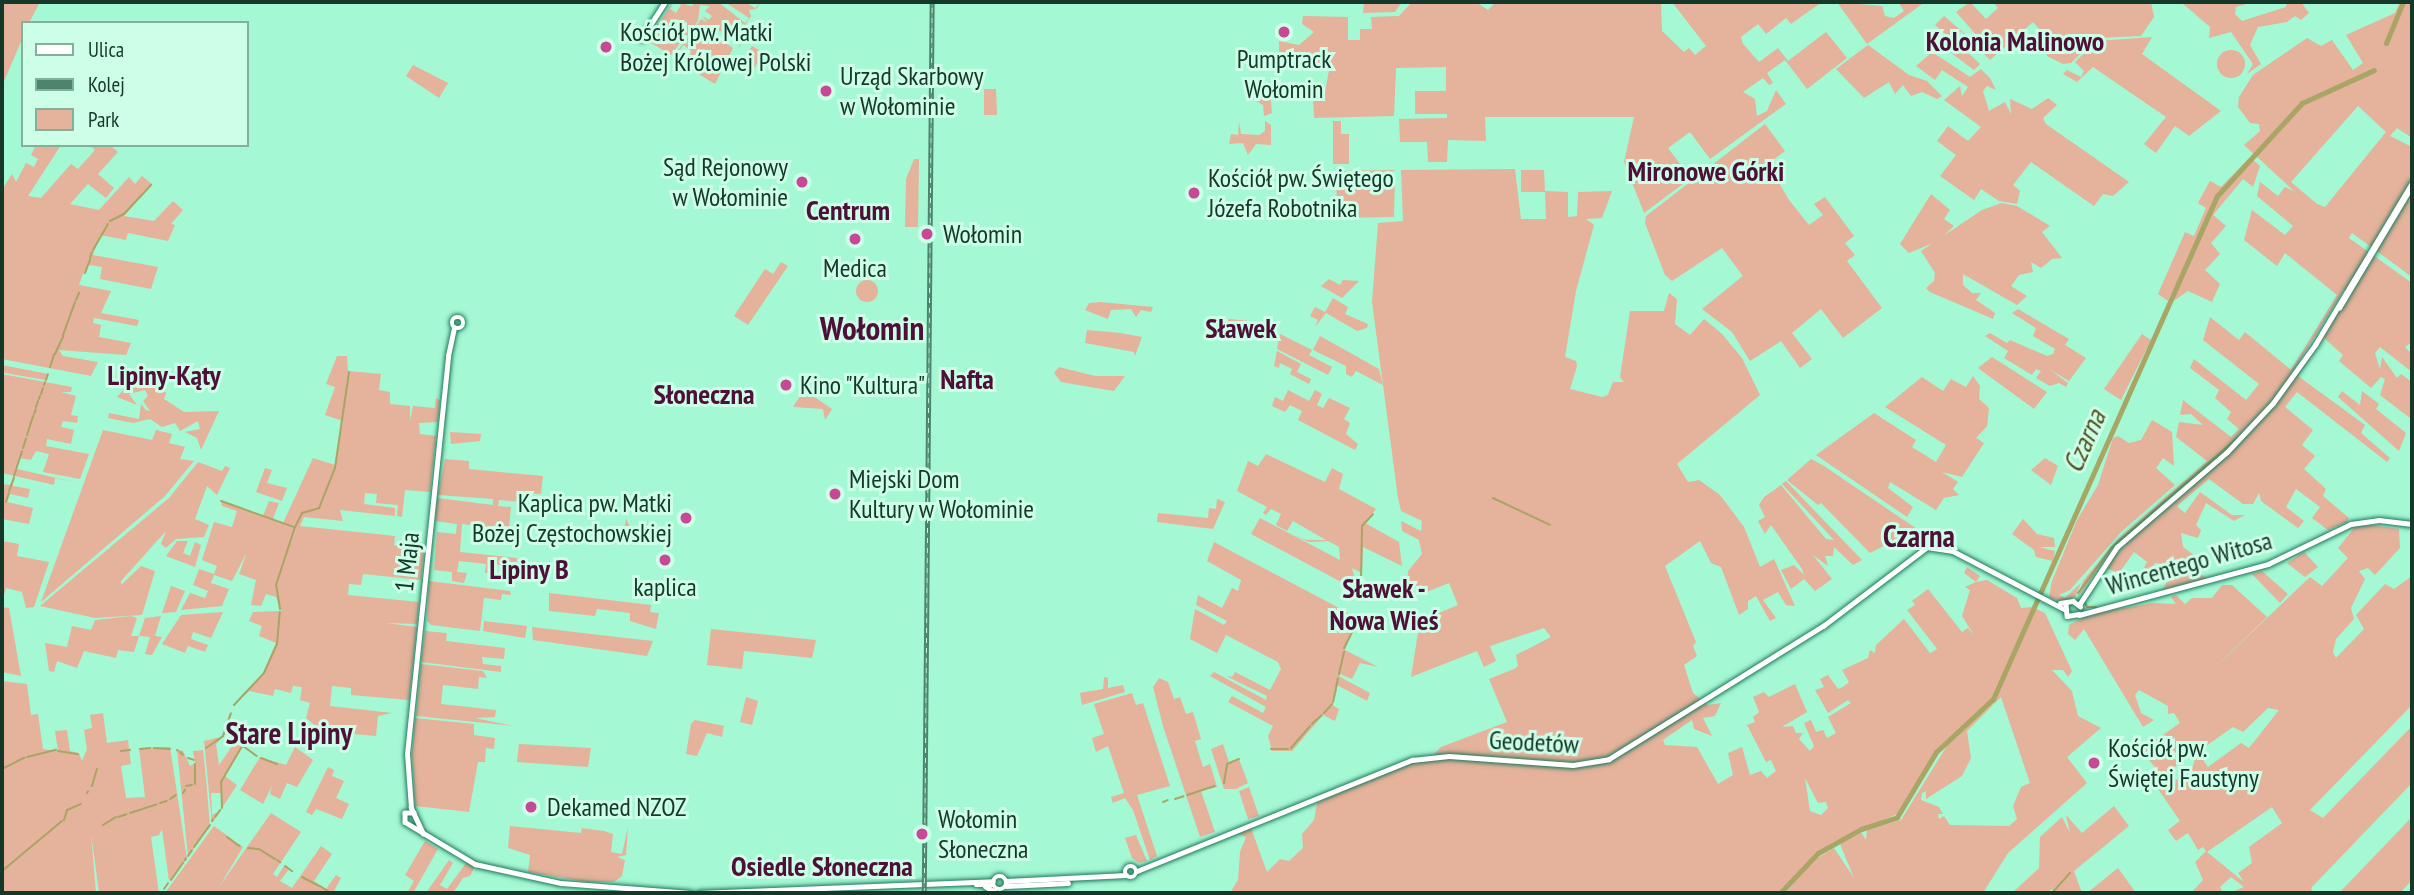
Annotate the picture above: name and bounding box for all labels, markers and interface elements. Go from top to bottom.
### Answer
place label: Kościół pw. Matki Bożej Królowej Polski [620,16,811,78]
legend [21,21,248,147]
marker: Pumptrack Wołomin [1276,24,1292,40]
district label: Kolonia Malinowo [1926,24,2104,58]
text: Ulica [88,36,124,63]
marker: Kościół pw. Matki Bożej Królowej Polski [598,39,614,55]
place label: Pumptrack Wołomin [1237,43,1331,104]
place label: Urząd Skarbowy w Wołominie [840,60,984,122]
text: Kolej [88,71,125,98]
marker: Urząd Skarbowy w Wołominie [818,83,834,99]
text: Park [88,106,119,133]
place label: Sąd Rejonowy w Wołominie [663,151,788,212]
district label: Mironowe Górki [1627,154,1785,188]
place label: Kościół pw. Świętego Józefa Robotnika [1208,162,1396,224]
marker: Sąd Rejonowy w Wołominie [794,174,810,190]
marker: Kościół pw. Świętego Józefa Robotnika [1186,185,1202,201]
district label: Centrum [806,193,890,227]
place label: Wołomin [943,218,1022,250]
marker: Wołomin [917,224,937,244]
marker: Medica [845,229,865,249]
place label: Medica [823,252,887,284]
district label: Wołomin [820,308,924,348]
district label: Sławek [1205,311,1277,345]
district label: Lipiny-Kąty [107,358,221,392]
district label: Nafta [940,362,994,396]
place label: Kino "Kultura" [800,369,927,401]
district label: Słoneczna [653,377,755,411]
marker: Kino "Kultura" [778,377,794,393]
water label: Czarna [2055,405,2113,477]
place label: Miejski Dom Kultury w Wołominie [849,463,1036,524]
marker: Miejski Dom Kultury w Wołominie [827,486,843,502]
place label: Kaplica pw. Matki Bożej Częstochowskiej [472,487,672,548]
marker: Kaplica pw. Matki Bożej Częstochowskiej [678,510,694,526]
district label: Czarna [1883,518,1955,554]
street label: Wincentego Witosa [2102,524,2276,602]
street label: 1 Maja [388,530,426,594]
district label: Lipiny B [489,552,569,586]
marker: kaplica [657,552,673,568]
place label: kaplica [633,571,697,603]
district label: Sławek - Nowa Wieś [1329,571,1439,637]
district label: Stare Lipiny [225,715,353,751]
street label: Geodetów [1488,724,1580,760]
place label: Kościół pw. Świętej Faustyny [2108,732,2259,794]
marker: Kościół pw. Świętej Faustyny [2086,755,2102,771]
place label: Dekamed NZOZ [547,791,686,823]
marker: Dekamed NZOZ [521,797,541,817]
place label: Wołomin Słoneczna [938,803,1029,864]
marker: Wołomin Słoneczna [912,824,932,844]
district label: Osiedle Słoneczna [731,849,913,883]

